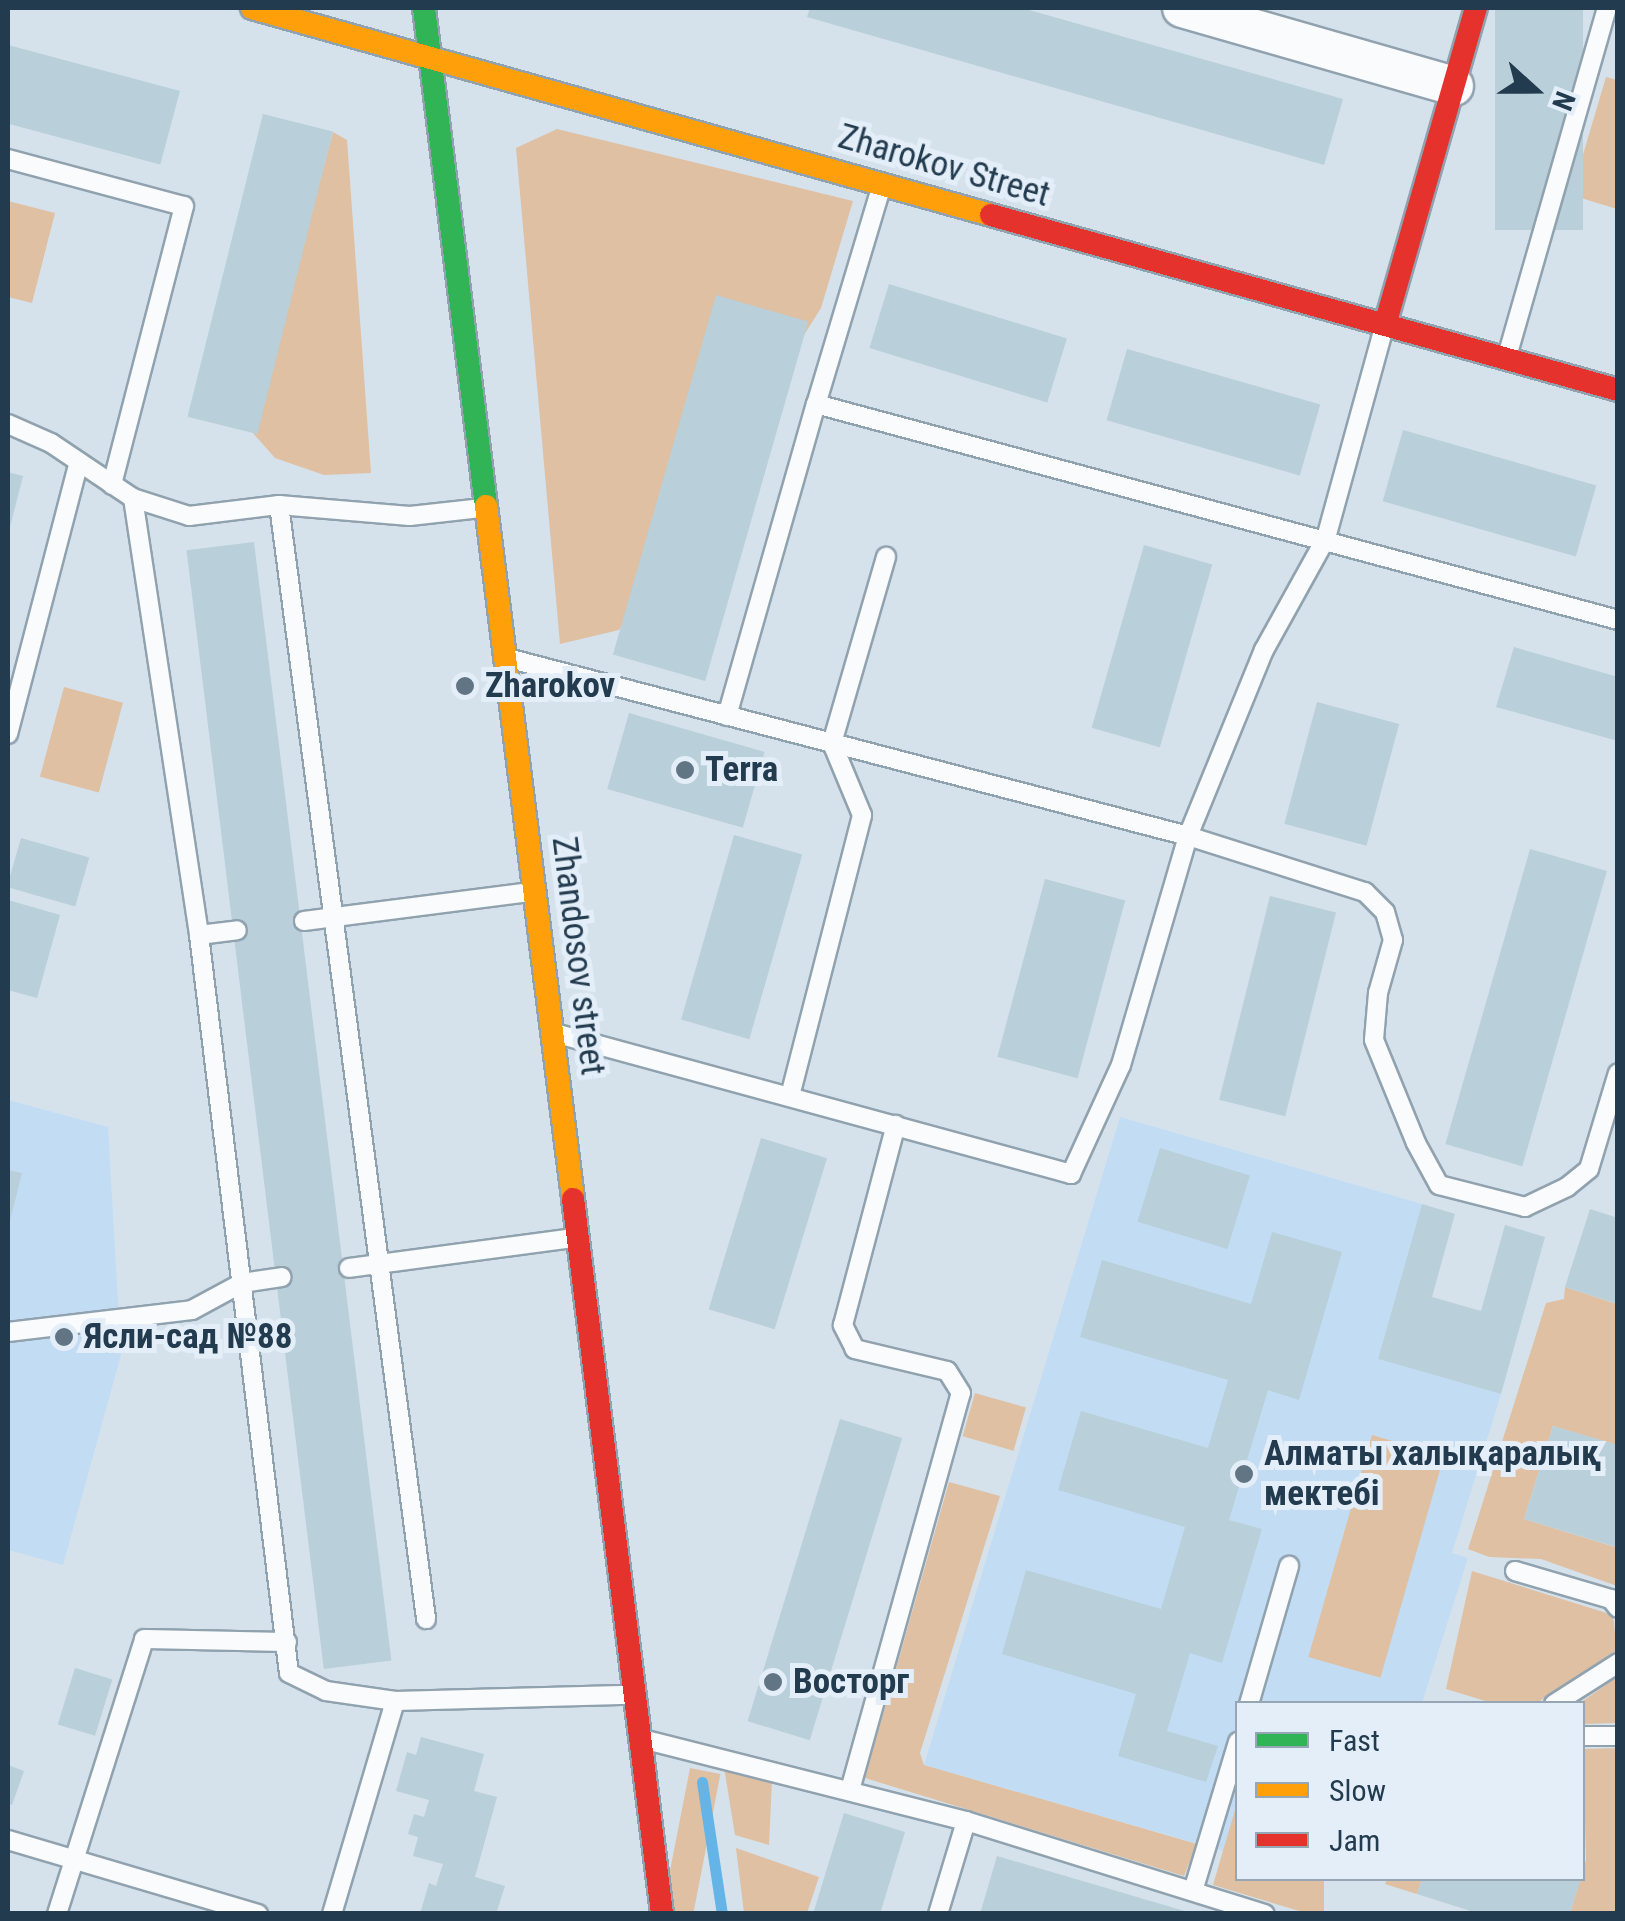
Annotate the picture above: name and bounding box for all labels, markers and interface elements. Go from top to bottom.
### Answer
north arrow [1485,40,1585,140]
text: N [1545,87,1582,115]
street label: Zharokov Street [833,116,1055,216]
place label: Zharokov [485,665,615,707]
marker: Zharokov [454,675,476,697]
place label: Terra [705,749,778,791]
marker: Terra [674,759,696,781]
street label: Zhandosov street [543,834,613,1078]
place label: Ясли-сад №88 [84,1316,292,1358]
marker: Ясли-сад №88 [53,1326,75,1348]
place label: Алматы халықаралық мектебі [1264,1433,1601,1515]
marker: Алматы халықаралық мектебі [1233,1463,1255,1485]
place label: Восторг [793,1661,909,1703]
marker: Восторг [762,1671,784,1693]
legend [1235,1701,1585,1881]
text: Fast [1329,1723,1380,1758]
text: Slow [1329,1773,1386,1808]
text: Jam [1329,1823,1380,1858]

